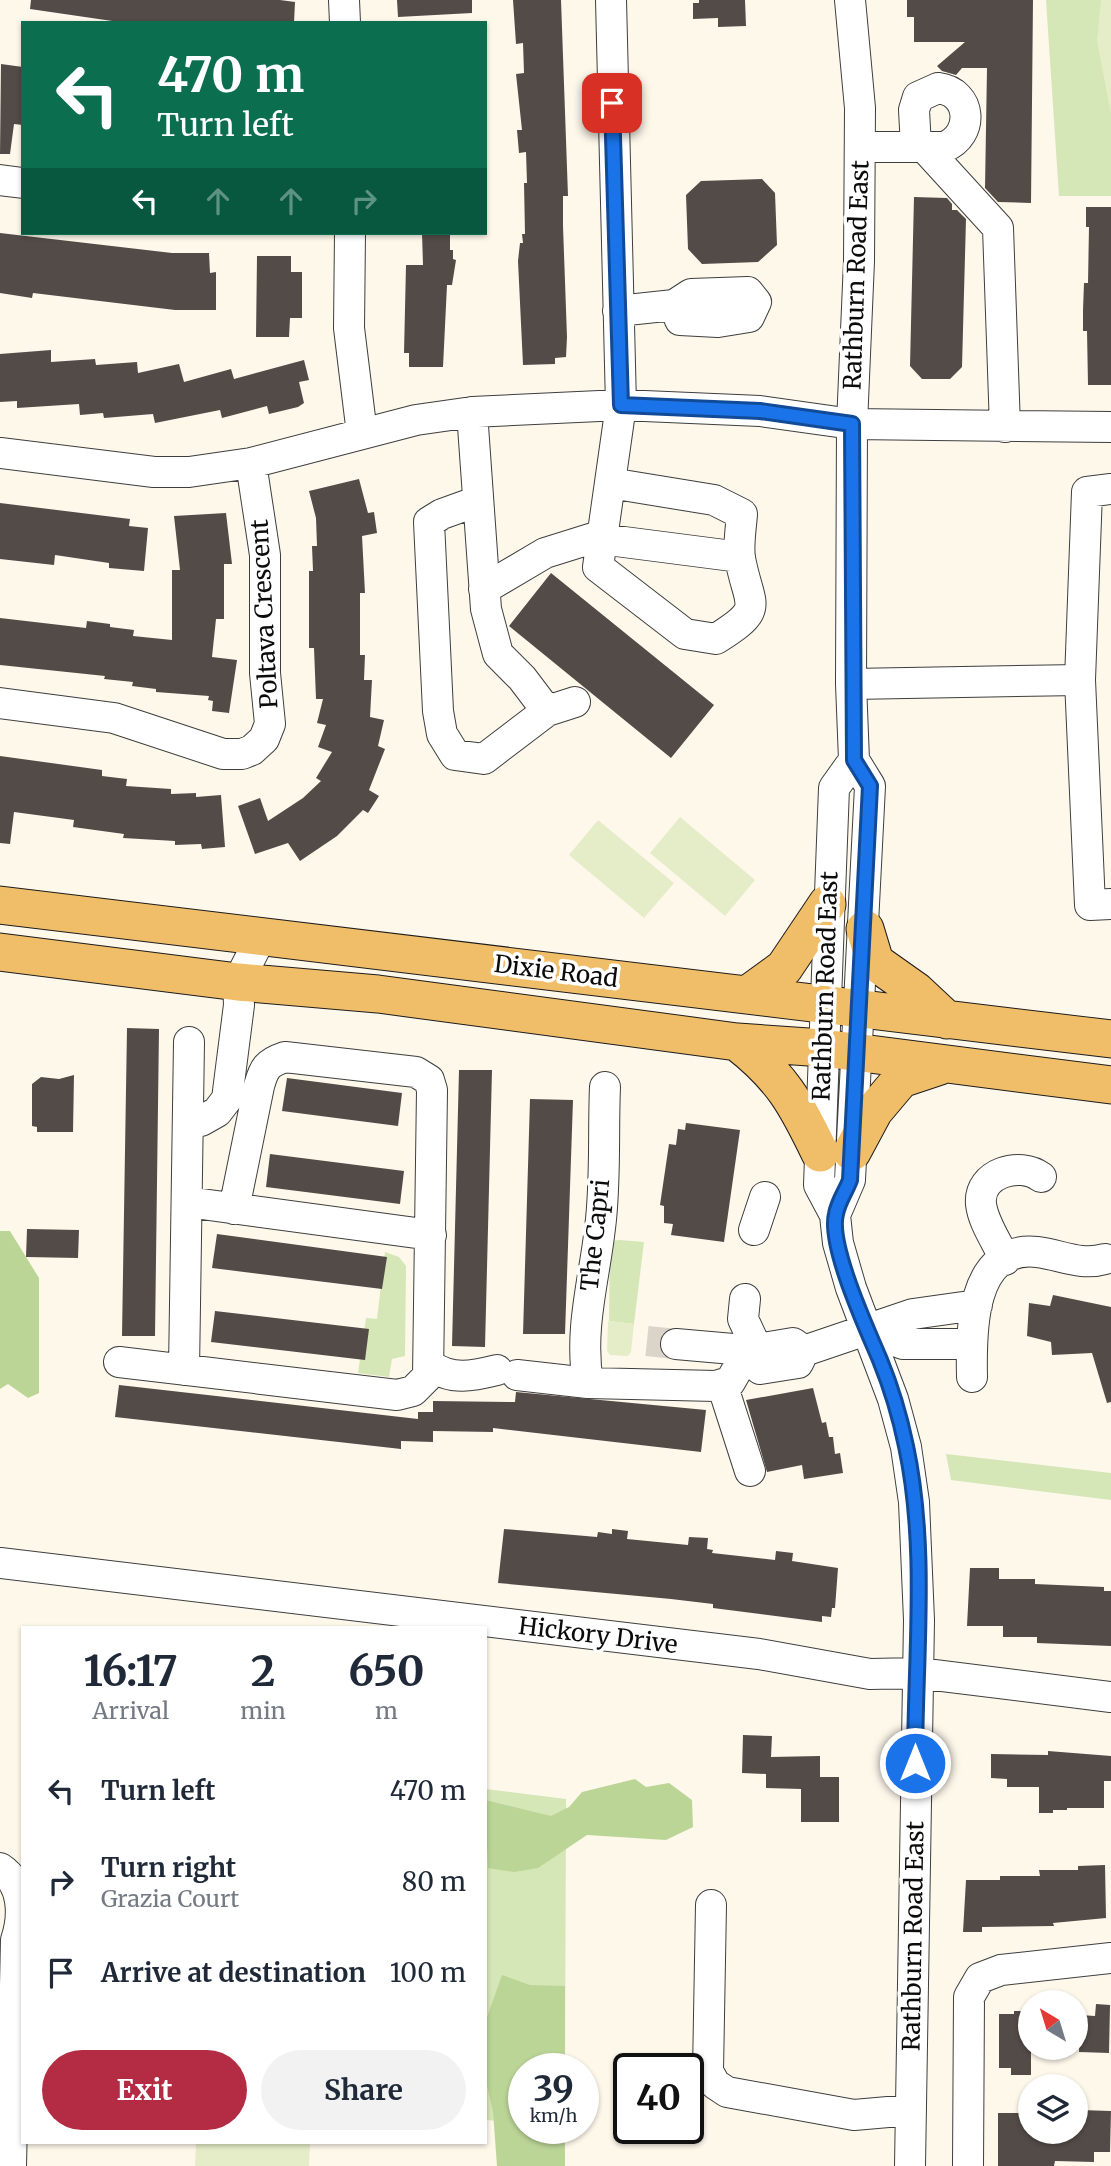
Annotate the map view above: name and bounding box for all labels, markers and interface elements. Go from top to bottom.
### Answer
text: 470 m [157,44,304,105]
icon: left [42,49,133,140]
pin [582,73,642,133]
icon: arrive [593,84,631,122]
text: Turn left [157,105,294,145]
street label: Rathburn Road East [836,159,876,391]
icon: left [126,182,164,220]
icon: ahead [199,182,237,220]
icon: ahead [272,182,310,220]
icon: right [345,182,383,220]
street label: Poltava Crescent [244,518,284,709]
street label: Rathburn Road East [805,870,845,1102]
street label: Dixie Road [492,948,620,994]
street label: The Capri [574,1177,616,1293]
street label: Hickory Drive [517,1610,679,1660]
text: 16:17 [84,1645,178,1697]
text: 2 [251,1645,275,1697]
text: 650 [348,1645,425,1697]
text: Arrival [92,1696,169,1725]
text: min [240,1696,286,1725]
text: m [375,1696,398,1725]
position arrow [878,1726,952,1800]
icon: left [42,1772,80,1810]
text: Turn left [101,1774,215,1807]
text: 470 m [390,1774,466,1807]
street label: Rathburn Road East [895,1820,931,2051]
text: Turn right [101,1851,236,1884]
icon: right [42,1863,80,1901]
text: 80 m [402,1865,466,1898]
text: Grazia Court [101,1884,239,1913]
icon: arrive [42,1954,80,1992]
text: Arrive at destination [101,1956,366,1989]
text: 100 m [390,1956,466,1989]
north arrow [1018,1990,1088,2060]
map controls [1018,1990,1088,2144]
button: Exit [42,2050,247,2130]
button: Share [261,2050,466,2130]
speed limit sign: 40 [613,2053,704,2144]
text: 39 [533,2067,574,2111]
button: layers [1018,2074,1088,2144]
text: km/h [530,2104,577,2127]

